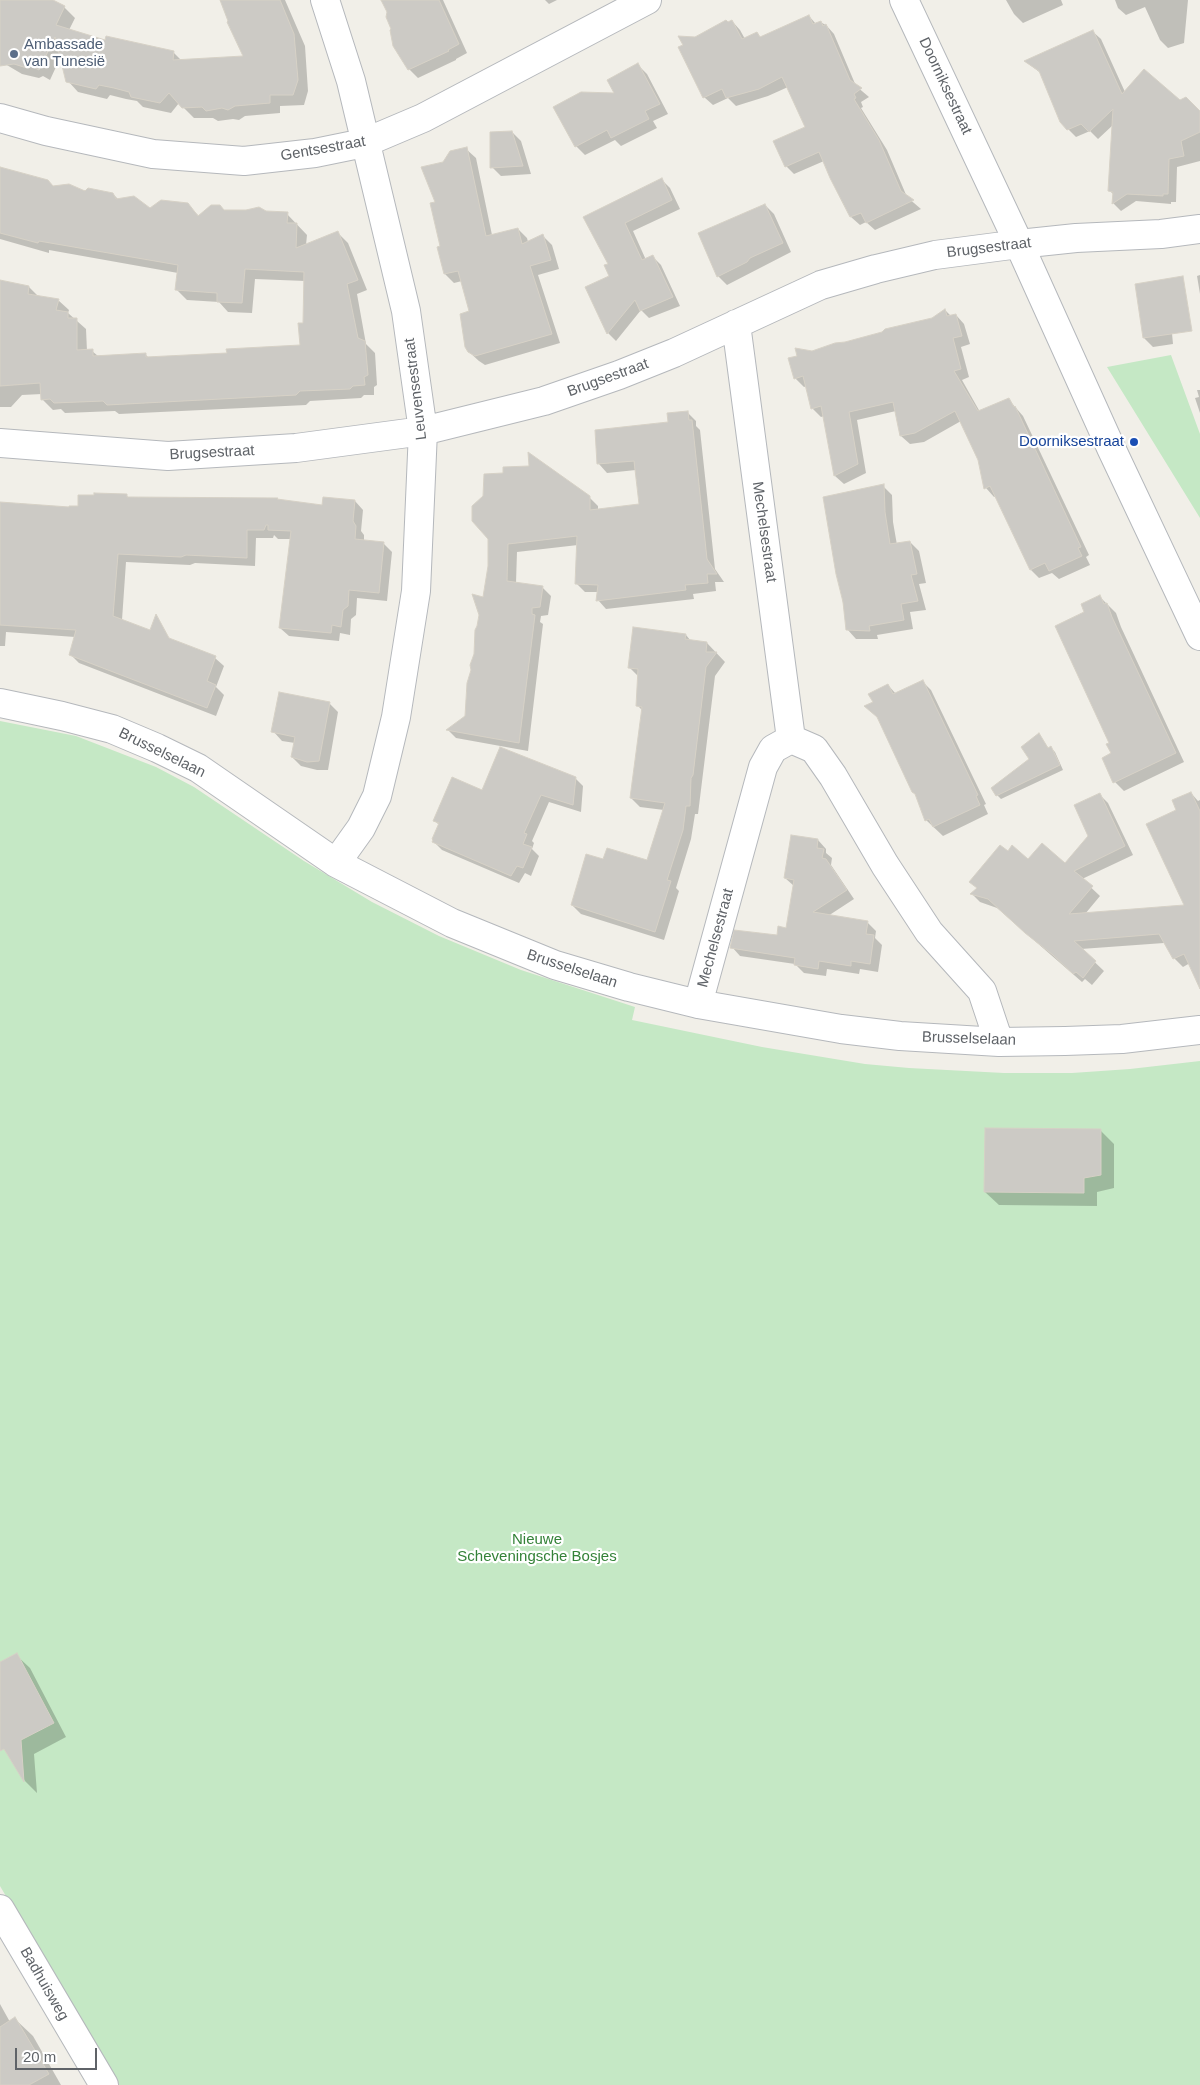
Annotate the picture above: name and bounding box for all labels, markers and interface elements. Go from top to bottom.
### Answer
street label: Doorniksestraat [915,35,975,137]
place label: Ambassade van Tunesië [24,36,105,71]
marker: Ambassade van Tunesië [8,48,20,60]
street label: Gentsestraat [279,133,367,165]
street label: Brugsestraat [946,234,1032,262]
street label: Leuvensestraat [401,337,431,441]
street label: Brugsestraat [565,355,651,401]
place label: Doorniksestraat [1019,433,1124,451]
marker: Doorniksestraat [1128,436,1140,448]
street label: Brugsestraat [169,442,255,464]
street label: Mechelsestraat [748,480,780,584]
street label: Brusselselaan [116,724,208,782]
street label: Mechelsestraat [694,887,738,989]
street label: Brusselselaan [524,946,620,992]
street label: Brusselselaan [922,1028,1016,1050]
park label: Nieuwe Scheveningsche Bosjes [457,1531,617,1566]
street label: Badhuisweg [16,1944,72,2024]
scale bar [18,2038,100,2070]
text: 20 m [23,2048,56,2065]

